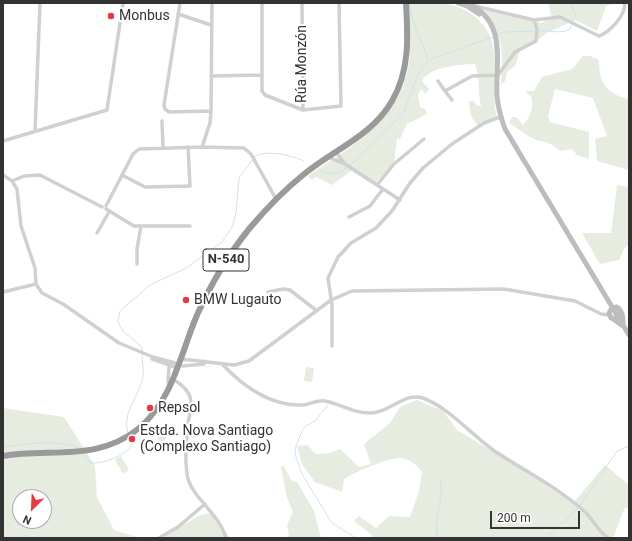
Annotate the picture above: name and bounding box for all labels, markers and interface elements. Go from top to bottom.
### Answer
place label: Monbus [119,8,170,24]
marker: Monbus [106,11,116,21]
street label: Rúa Monzón [294,25,310,103]
road number: N-540 [203,249,249,271]
place label: BMW Lugauto [194,292,281,308]
marker: BMW Lugauto [181,295,191,305]
place label: Repsol [158,400,201,416]
marker: Repsol [145,403,155,413]
place label: Estda. Nova Santiago (Complexo Santiago) [140,423,273,456]
marker: Estda. Nova Santiago (Complexo Santiago) [127,434,137,444]
north arrow [12,489,52,529]
scale bar [492,503,582,529]
text: 200 m [497,511,531,525]
text: N [21,512,34,527]

